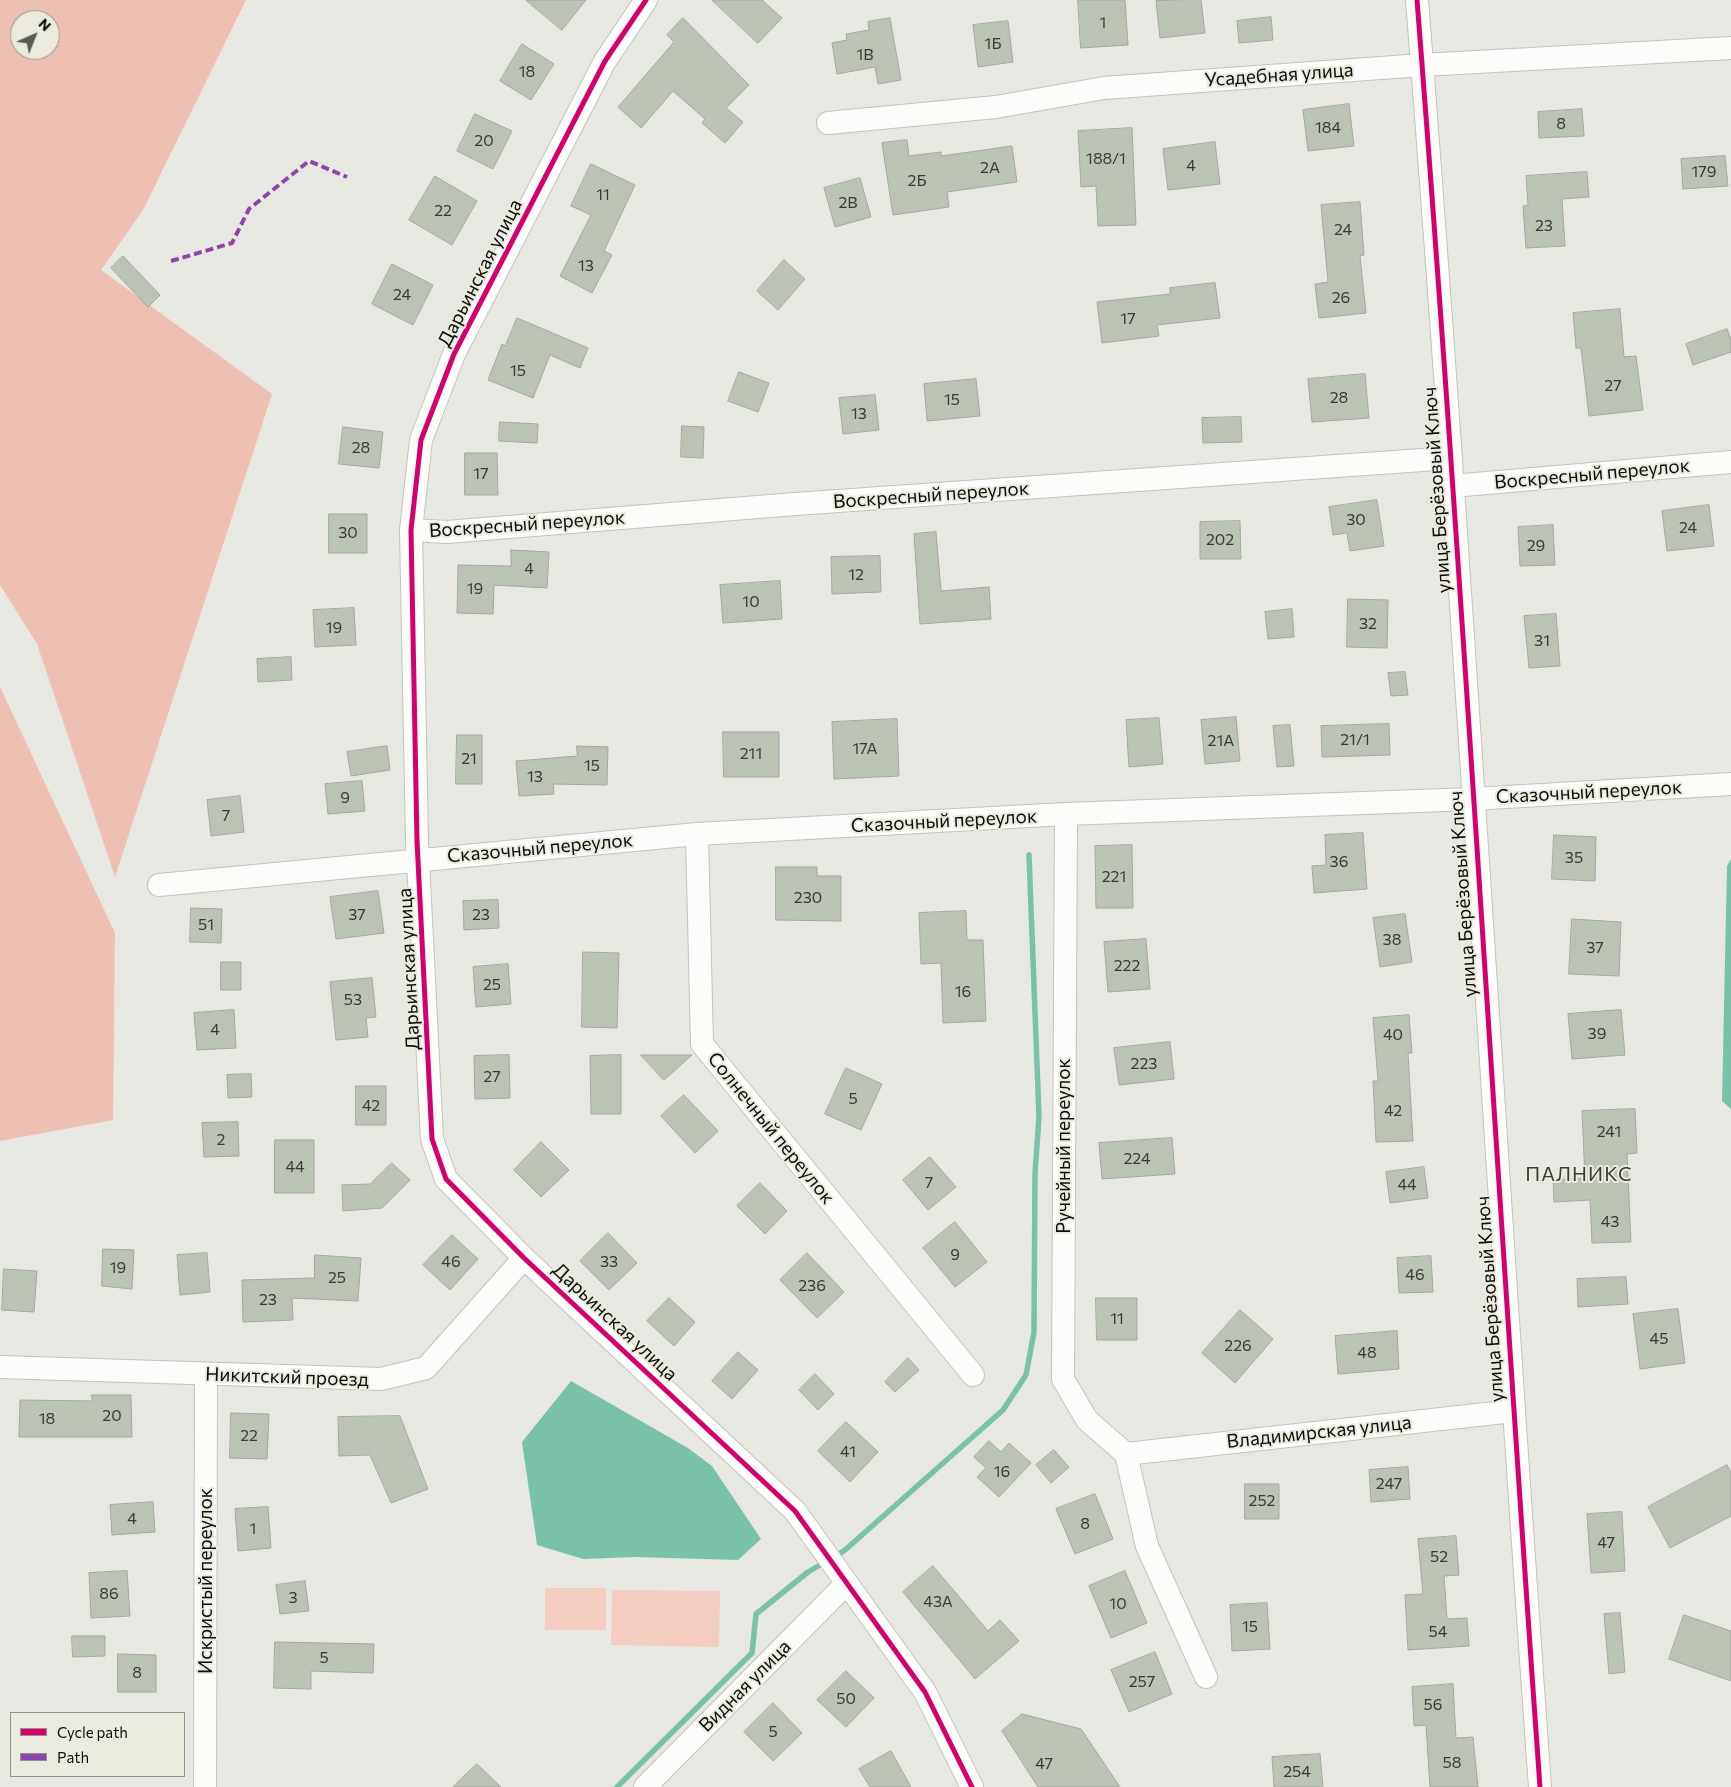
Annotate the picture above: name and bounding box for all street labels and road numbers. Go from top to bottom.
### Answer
street label: Усадебная улица [1204,58,1354,92]
street label: Дарьинская улица [433,196,527,350]
street label: улица Берёзовый Ключ [1418,386,1456,594]
street label: Воскресный переулок [1493,454,1691,494]
street label: Воскресный переулок [832,477,1030,513]
street label: Воскресный переулок [428,506,626,542]
street label: Сказочный переулок [1495,776,1683,808]
street label: улица Берёзовый Ключ [1444,790,1482,998]
street label: Сказочный переулок [850,805,1038,837]
street label: Сказочный переулок [446,829,634,867]
street label: Дарьинская улица [393,887,425,1051]
street label: Солнечный переулок [703,1048,839,1208]
street label: Ручейный переулок [1053,1058,1075,1234]
street label: улица Берёзовый Ключ [1471,1195,1509,1403]
street label: Дарьинская улица [548,1258,682,1386]
street label: Никитский проезд [205,1363,369,1391]
street label: Владимирская улица [1225,1411,1413,1453]
street label: Искристый переулок [195,1488,217,1674]
street label: Видная улица [694,1635,796,1737]

